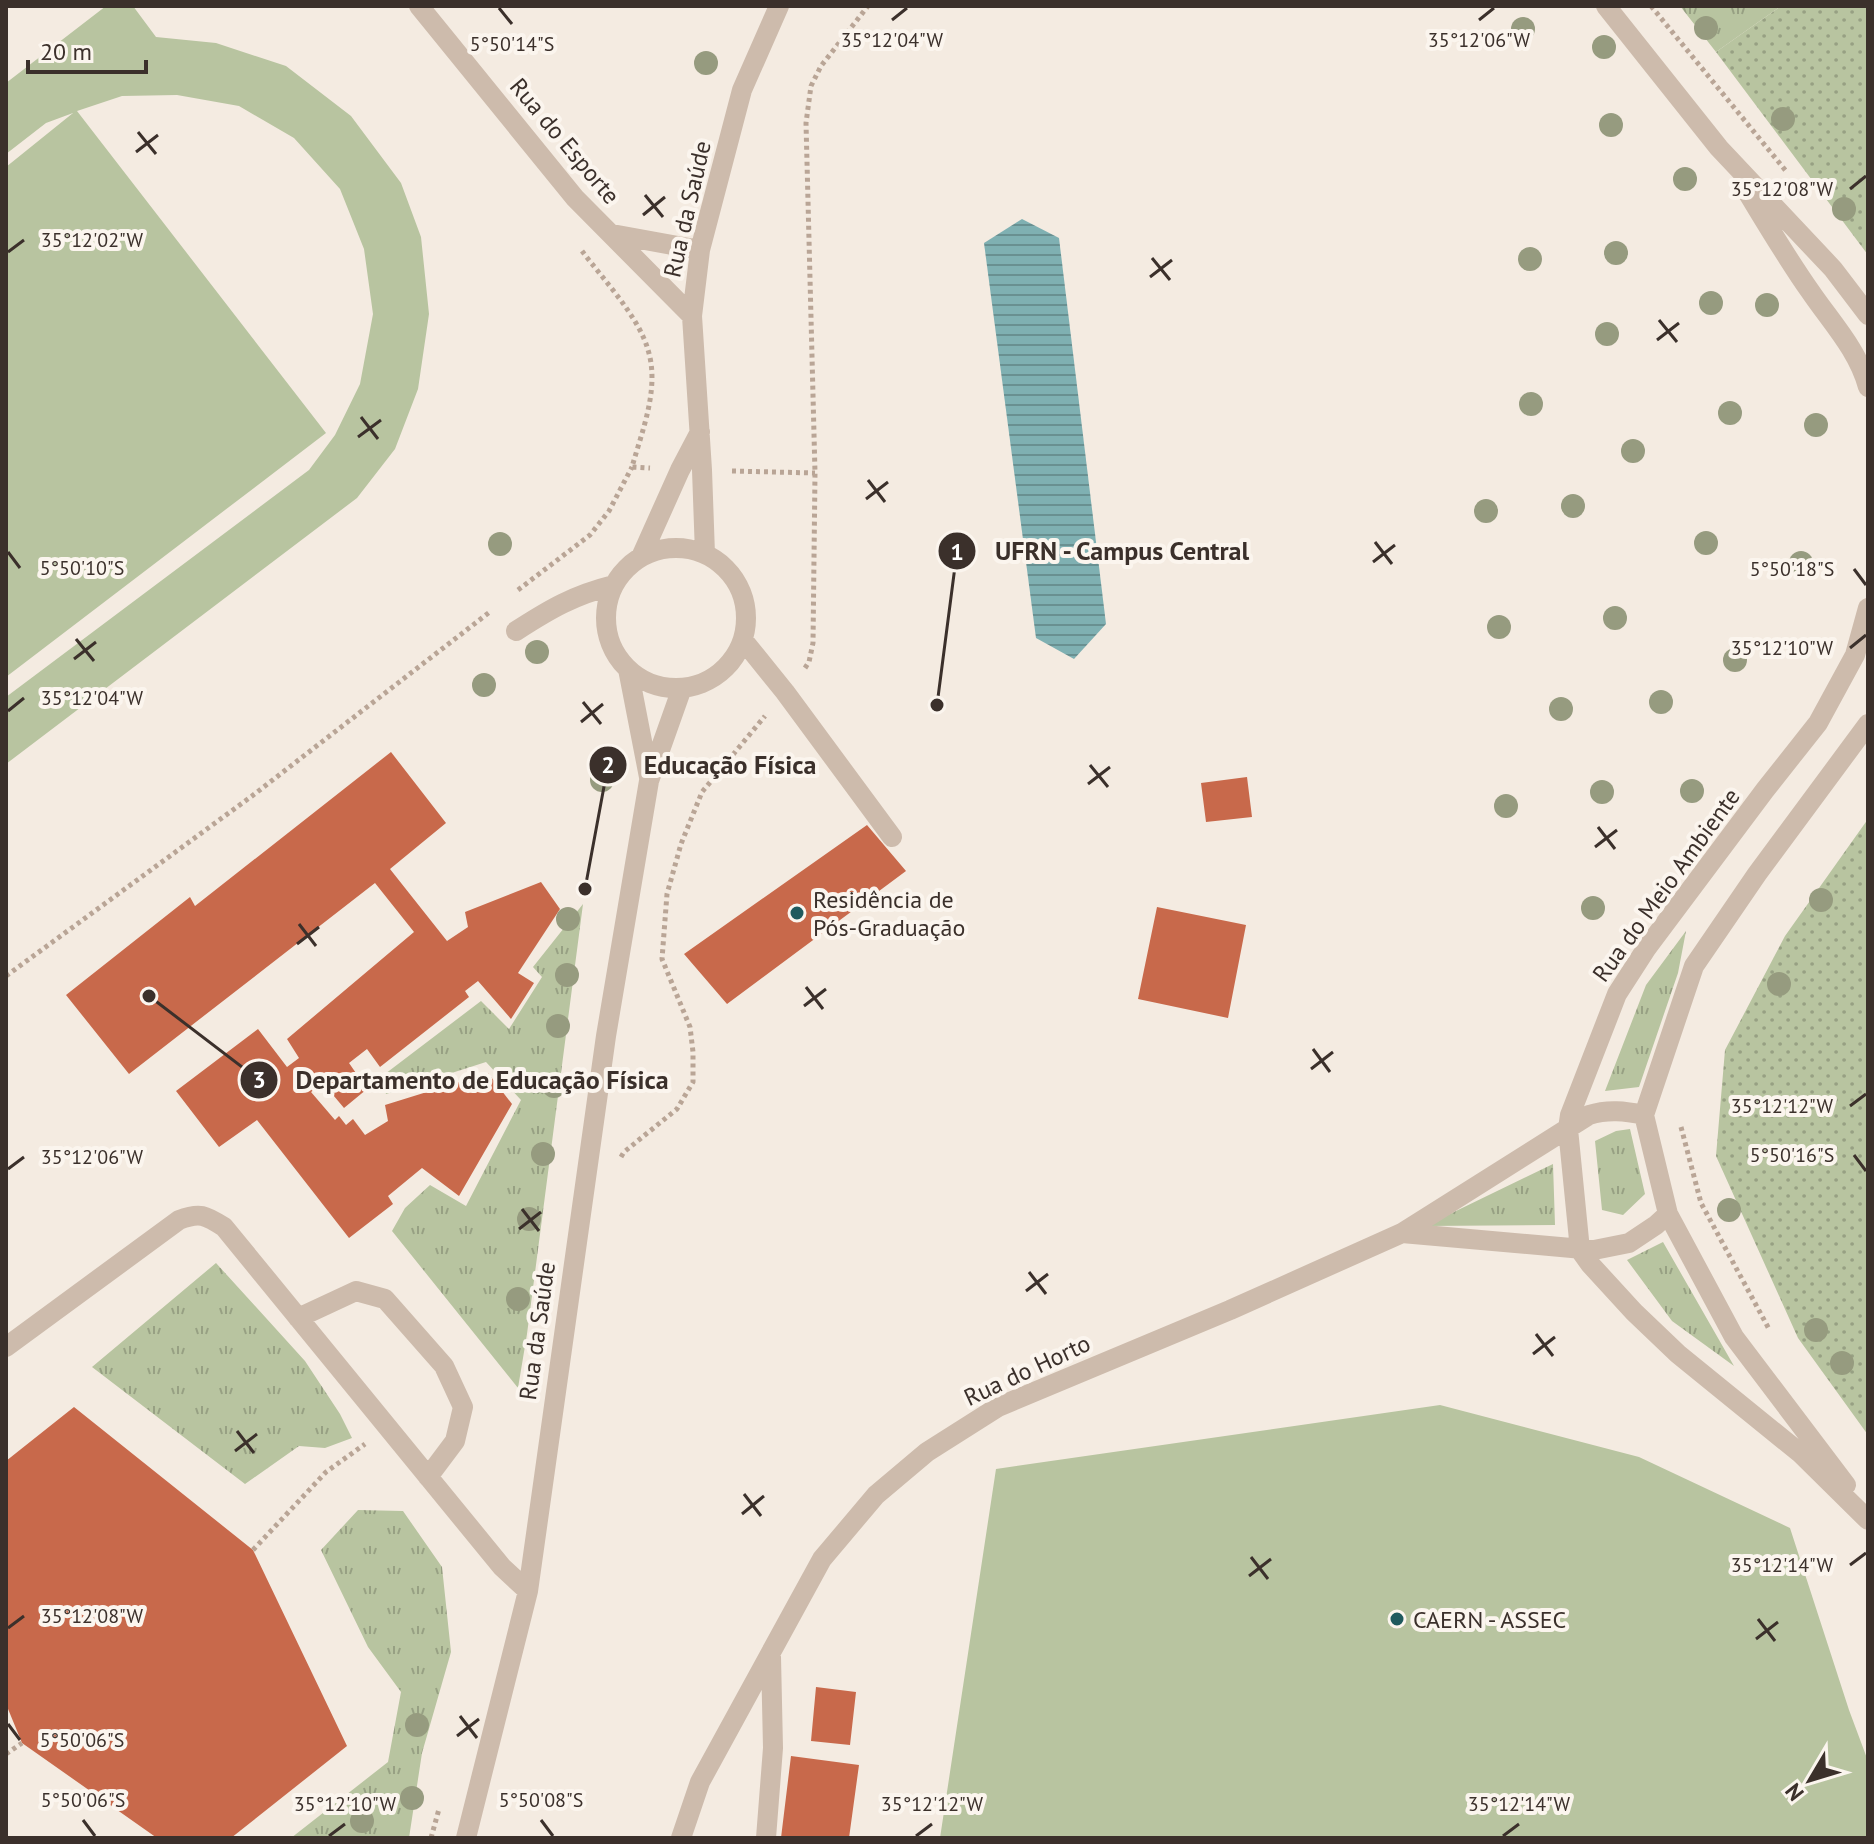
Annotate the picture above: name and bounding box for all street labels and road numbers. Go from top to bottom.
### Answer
street label: Rua do Esporte [503,72,627,210]
street label: Rua da Saúde [656,138,718,280]
street label: Rua do Meio Ambiente [1585,782,1747,988]
street label: Rua da Saúde [512,1260,562,1402]
street label: Rua do Horto [959,1327,1095,1413]

